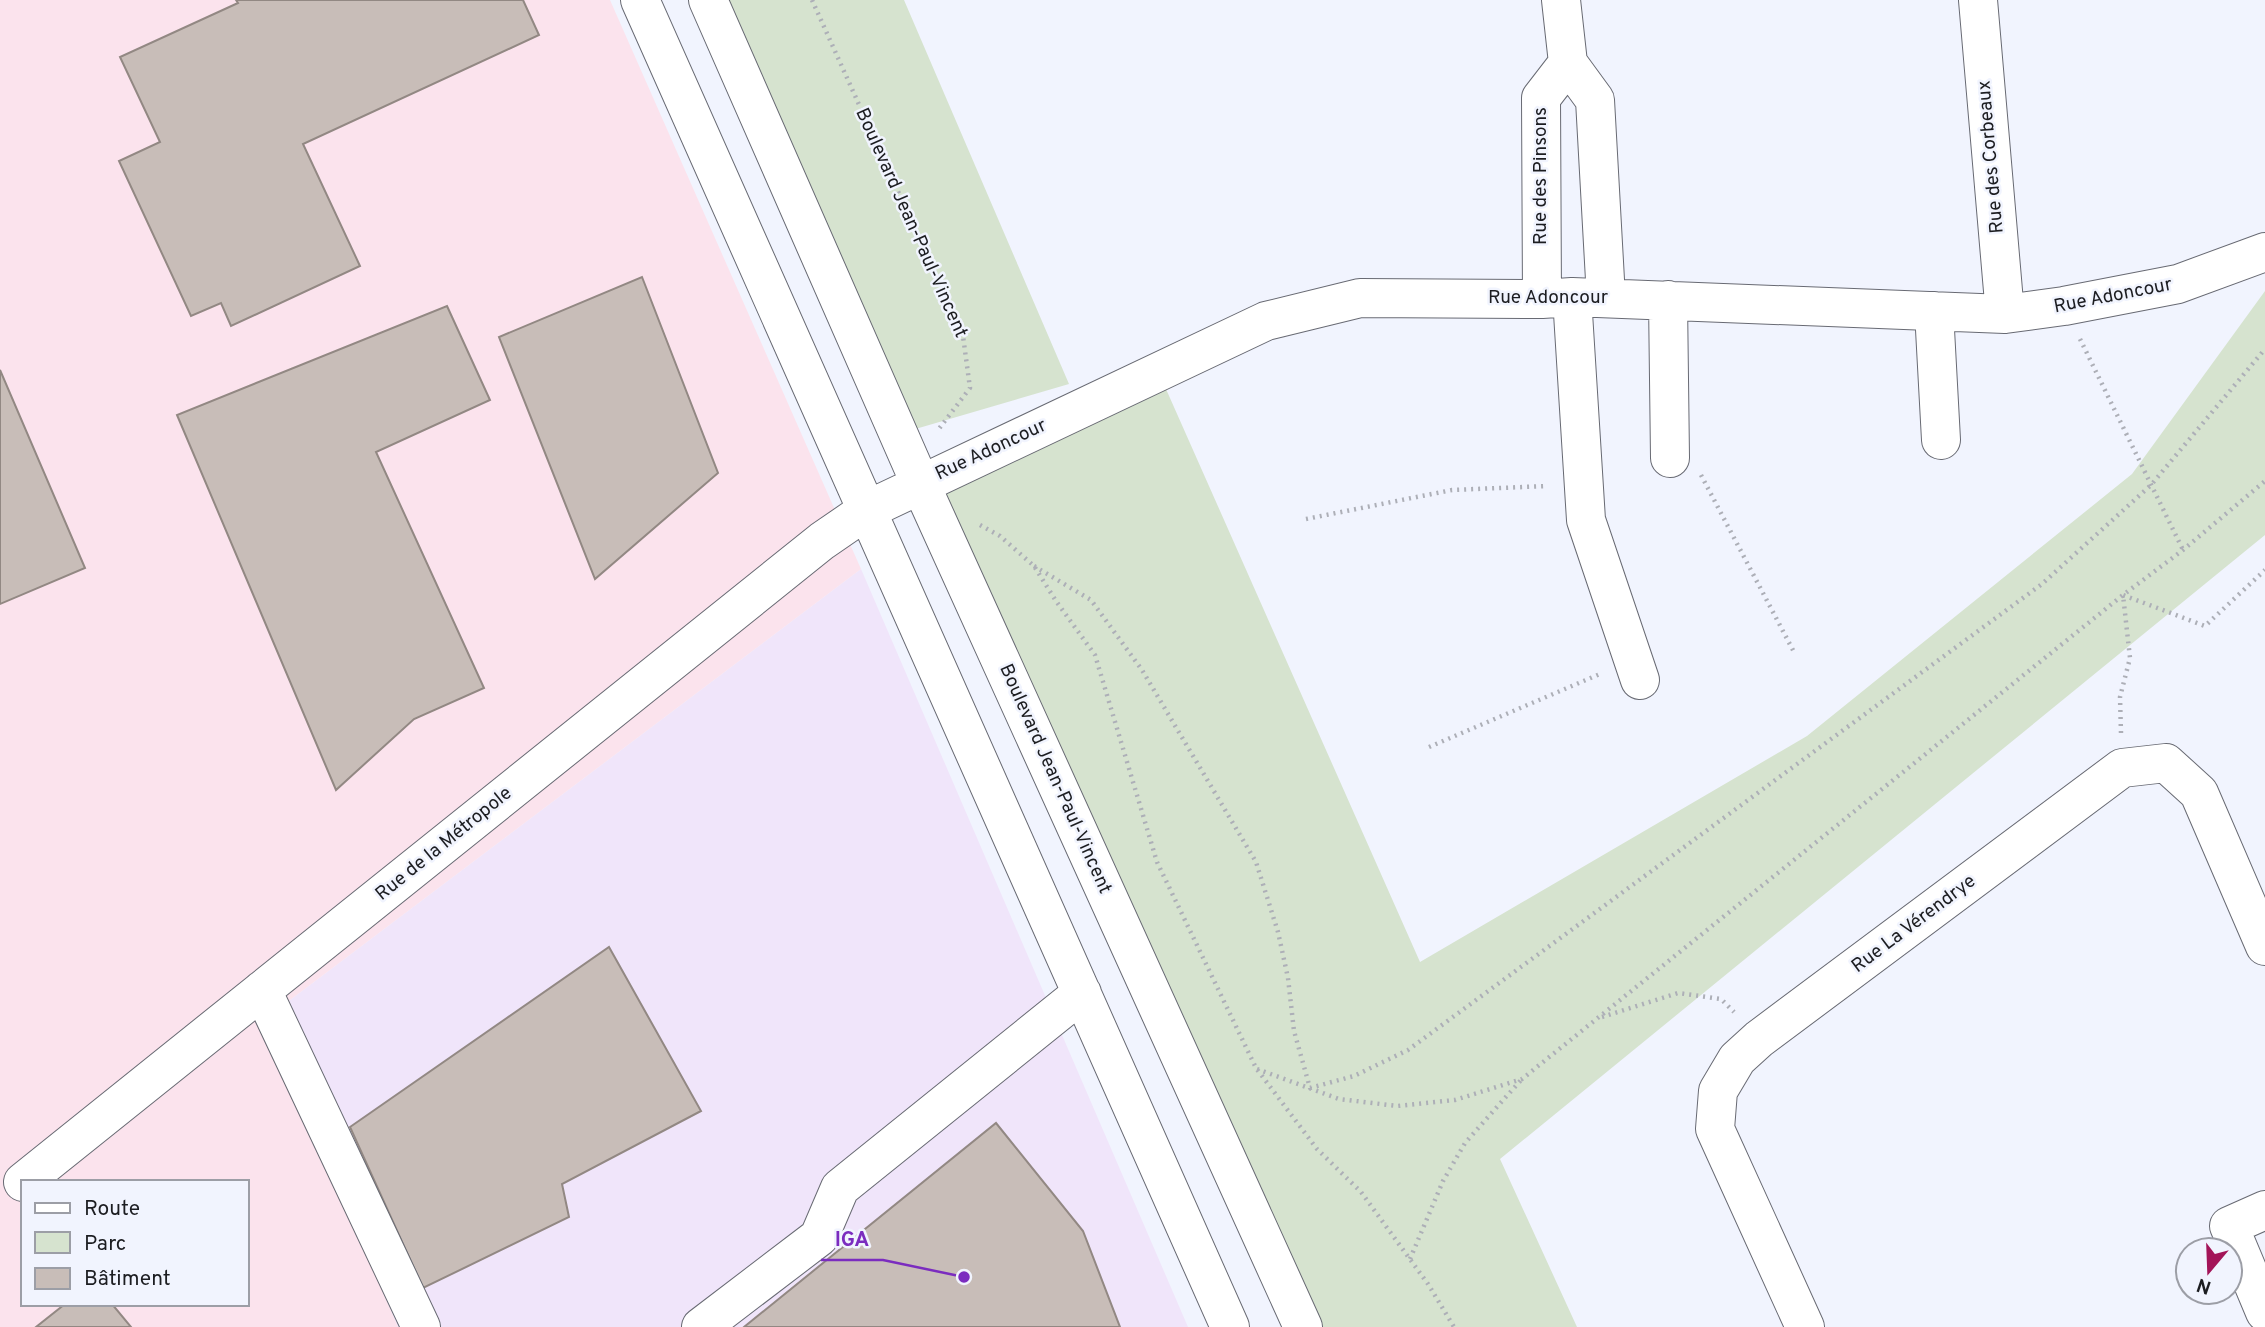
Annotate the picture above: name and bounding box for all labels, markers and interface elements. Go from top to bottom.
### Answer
street label: Rue des Corbeaux [1972,79,2010,235]
street label: Boulevard Jean-Paul-Vincent [849,104,973,342]
street label: Rue des Pinsons [1529,107,1553,245]
street label: Rue Adoncour [2052,273,2175,319]
street label: Rue Adoncour [1488,286,1609,310]
street label: Rue Adoncour [931,413,1051,486]
street label: Boulevard Jean-Paul-Vincent [993,660,1117,898]
street label: Rue de la Métropole [371,782,517,906]
street label: Rue La Vérendrye [1847,869,1981,979]
legend [21,1180,248,1306]
text: Route [84,1196,140,1223]
callout: IGA [821,1218,883,1260]
text: IGA [835,1227,869,1254]
text: Parc [84,1231,126,1258]
north arrow [2174,1236,2244,1306]
text: Bâtiment [84,1266,171,1293]
text: N [2194,1272,2214,1299]

